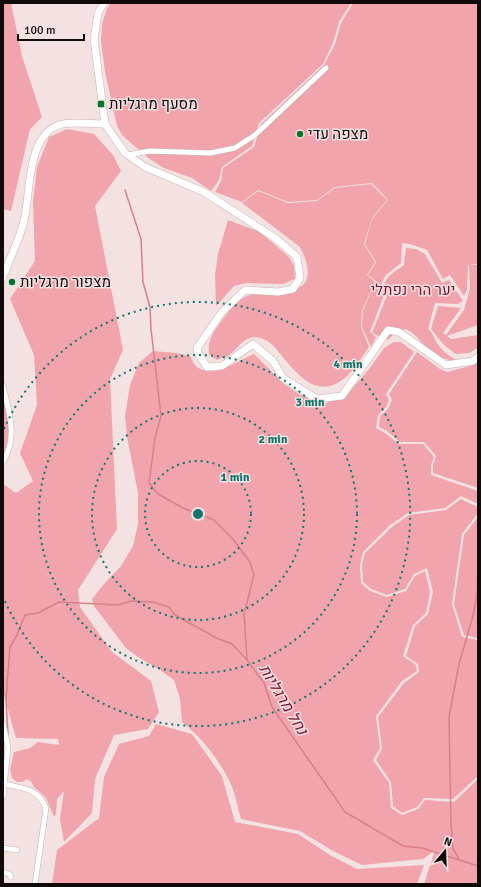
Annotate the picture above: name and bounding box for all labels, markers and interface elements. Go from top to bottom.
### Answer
scale bar [18,16,84,42]
text: 100 m [24,23,56,38]
place label: מסעף מרגליות [109,95,198,113]
marker: מסעף מרגליות [96,99,106,109]
place label: מצפה עדי [308,125,368,143]
marker: מצפה עדי [295,129,305,139]
place label: מצפור מרגליות [20,273,111,291]
marker: מצפור מרגליות [7,277,17,287]
park label: יער הרי נפתלי [371,281,455,299]
text: 4 min [334,357,363,372]
text: 3 min [296,395,325,410]
text: 2 min [259,432,288,447]
text: 1 min [221,470,250,485]
centre of rings [191,507,205,521]
water label: נחל מרגליות [254,660,313,740]
north arrow [425,831,465,871]
text: N [442,835,454,849]

